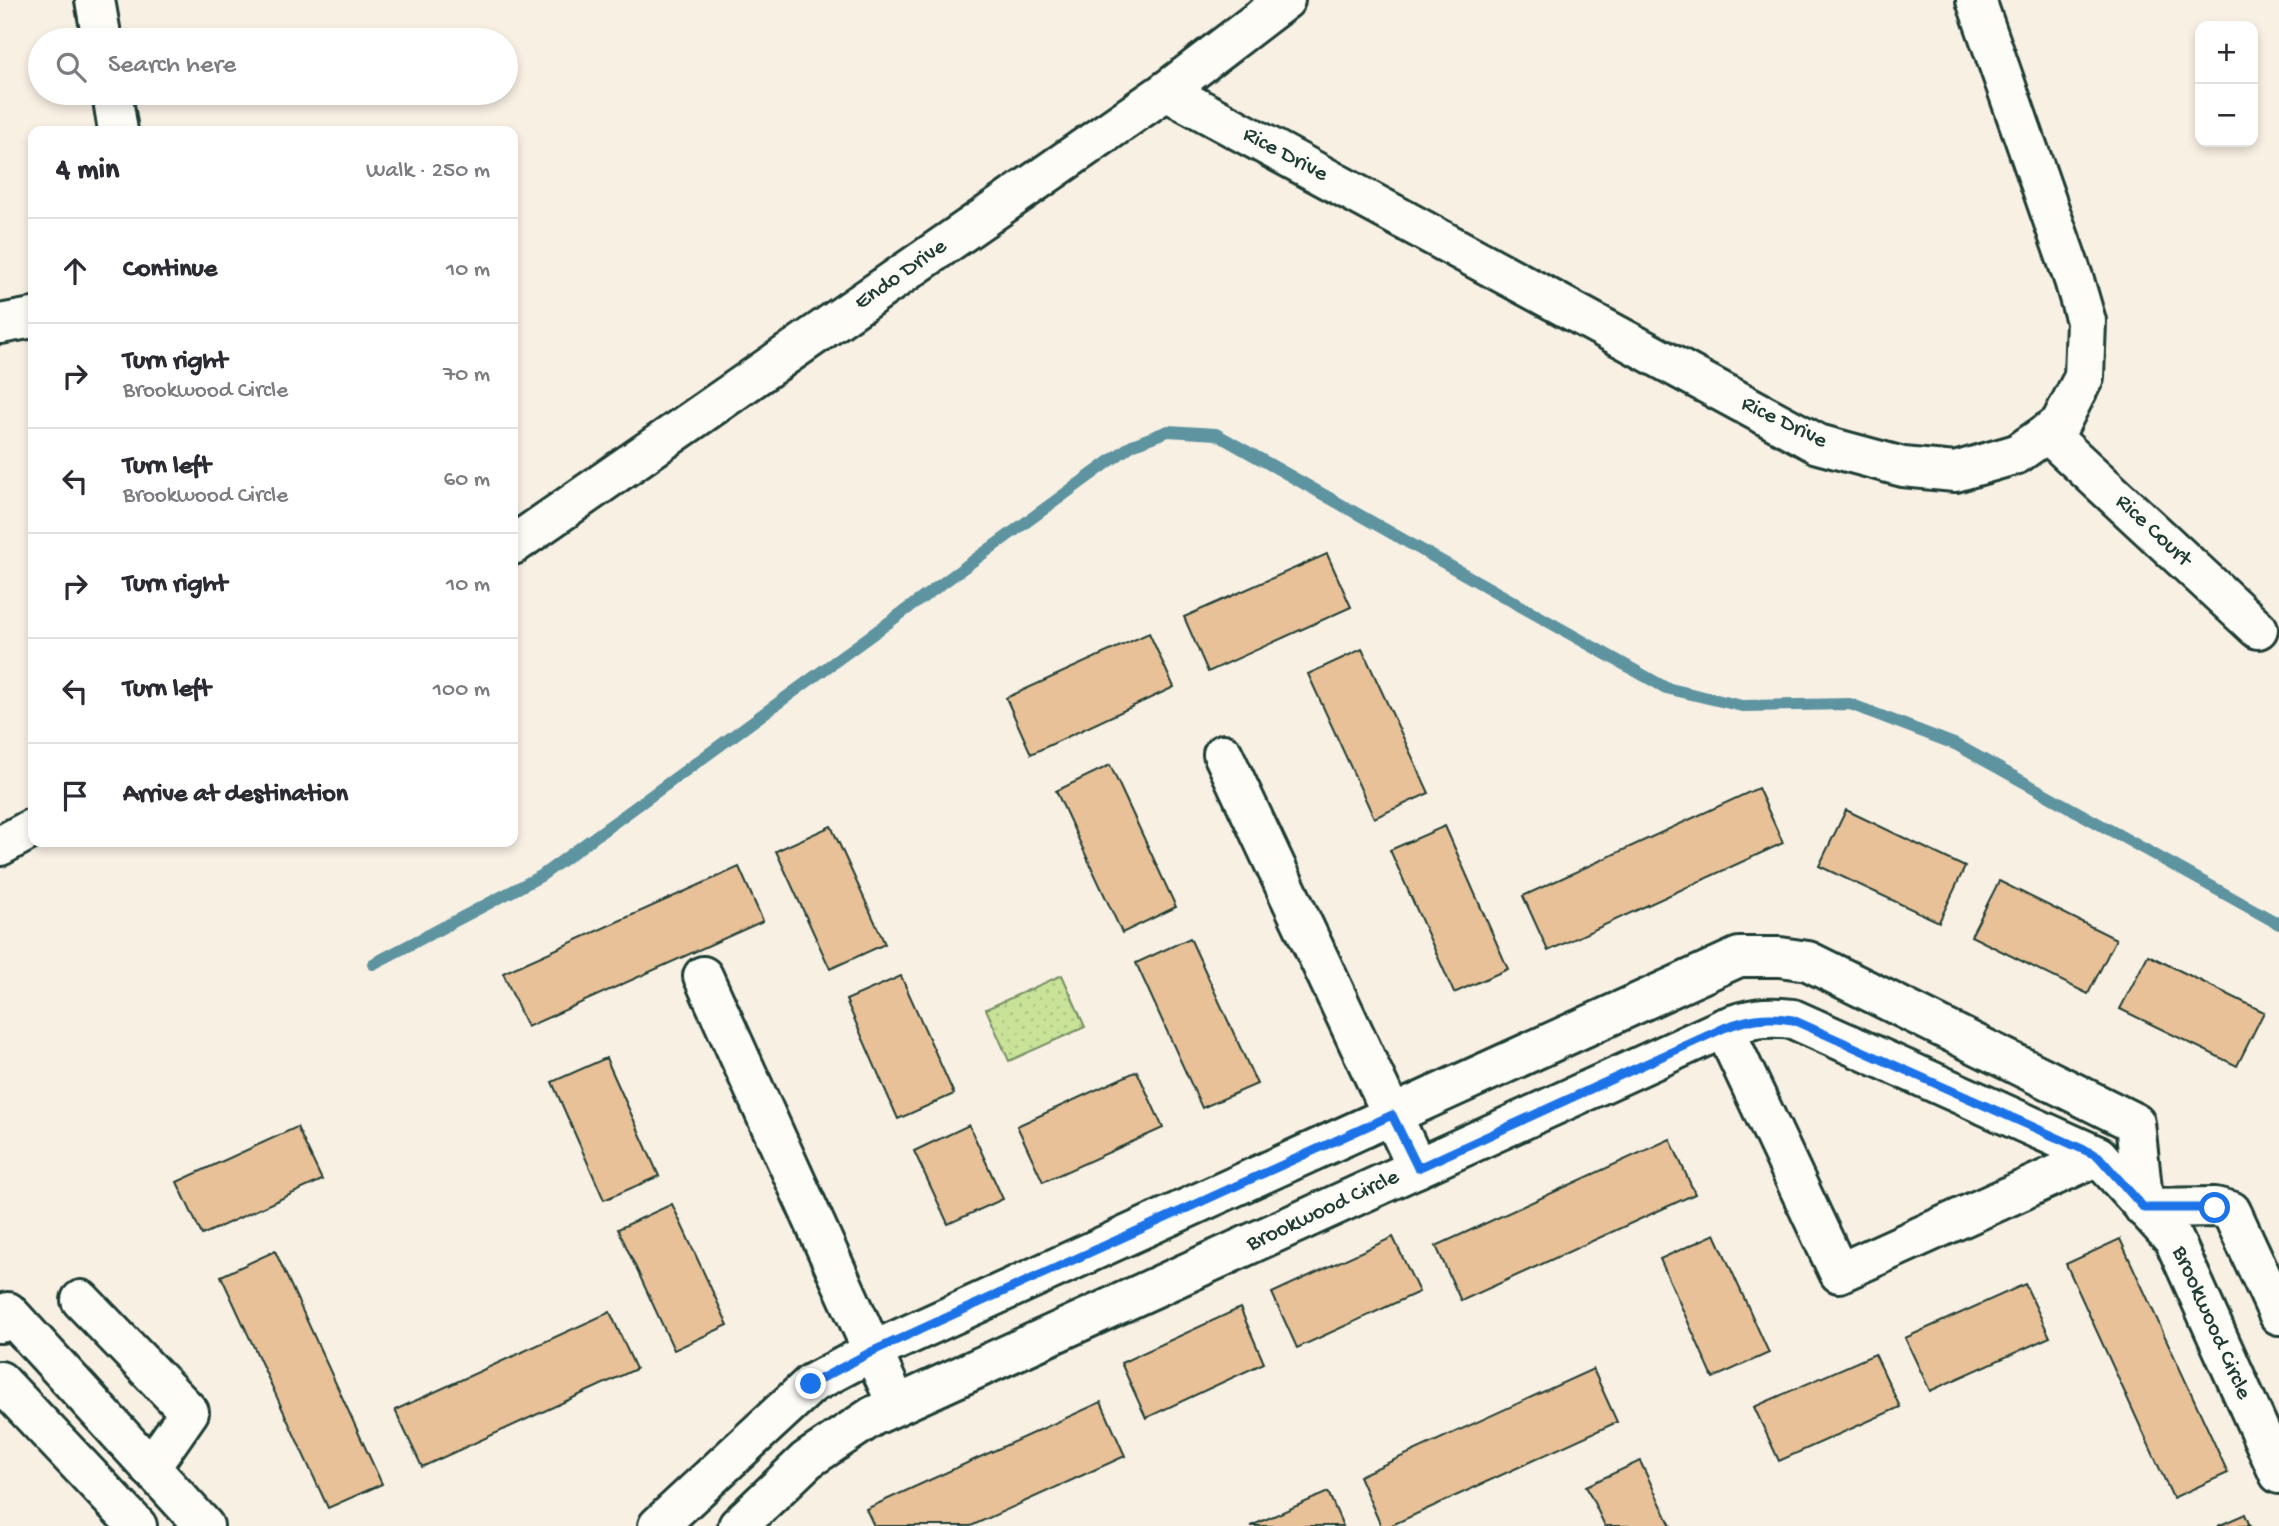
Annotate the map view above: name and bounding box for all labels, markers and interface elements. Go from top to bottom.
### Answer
map controls [2195,21,2258,147]
button: + [2195,21,2258,84]
search box [28,28,518,105]
icon: search [52,48,90,86]
text: Search here [108,51,236,82]
button: − [2195,84,2258,147]
street label: Rice Drive [1238,121,1333,189]
text: 4 min [56,154,119,189]
text: Walk · 250 m [366,158,490,185]
street label: Endo Drive [850,233,953,317]
icon: ahead [56,252,94,290]
text: Continue [123,255,217,286]
text: 10 m [446,257,490,284]
text: Turn right [123,347,227,378]
icon: right [56,357,94,395]
text: 70 m [443,362,490,389]
text: Brookwood Circle [123,378,288,405]
street label: Rice Drive [1737,391,1832,456]
text: Turn left [123,452,211,483]
icon: left [56,462,94,500]
text: 60 m [444,467,490,494]
text: Brookwood Circle [123,483,288,510]
street label: Rice Court [2109,489,2198,574]
icon: right [56,567,94,605]
text: Turn right [123,570,227,601]
text: 10 m [446,572,490,599]
icon: left [56,672,94,710]
text: Turn left [123,675,211,706]
text: 100 m [433,677,490,704]
icon: arrive [56,777,94,815]
text: Arrive at destination [123,780,348,811]
street label: Brookwood Circle [1242,1163,1404,1259]
route start [2199,1192,2230,1223]
street label: Brookwood Circle [2165,1241,2257,1405]
route end [795,1368,826,1399]

